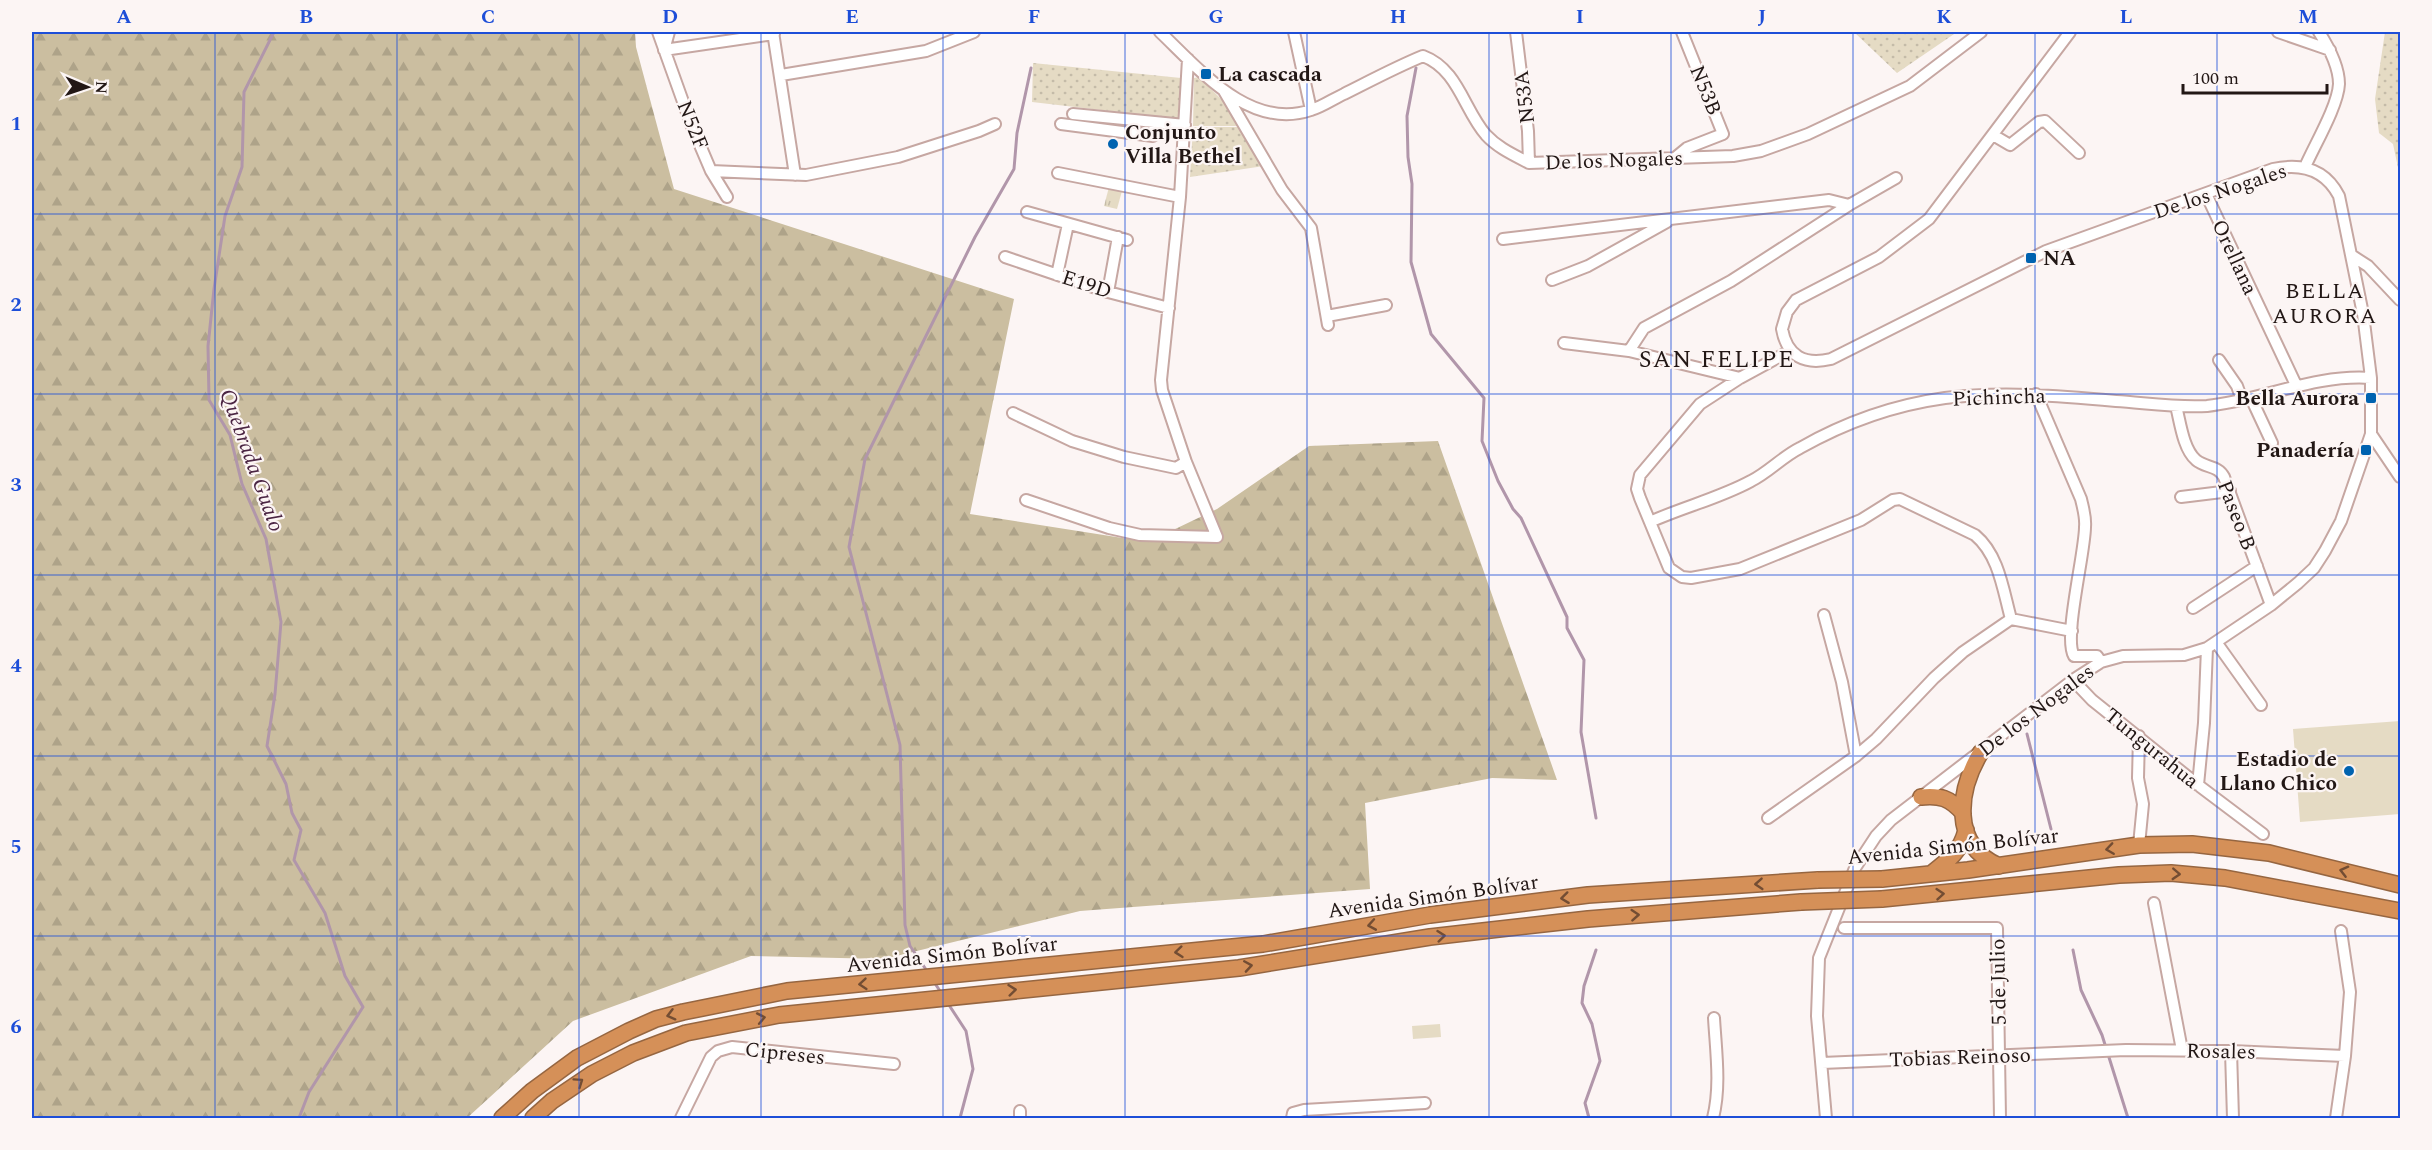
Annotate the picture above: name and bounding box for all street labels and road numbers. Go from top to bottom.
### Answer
street label: N53B [1681,60,1730,120]
street label: N53A [1506,68,1544,125]
street label: N52F [668,96,716,155]
street label: De los Nogales [1544,143,1684,179]
street label: De los Nogales [2150,155,2291,229]
street label: Orellana [2203,214,2266,301]
street label: E19D [1058,262,1116,308]
street label: Pichincha [1952,380,2047,416]
street label: Paseo B [2208,476,2264,555]
street label: De los Nogales [1972,656,2102,765]
street label: Tungurahua [2097,700,2206,798]
street label: Avenida Simón Bolívar [1846,820,2060,874]
street label: Avenida Simón Bolívar [1326,866,1541,928]
street label: Avenida Simón Bolívar [845,928,1059,982]
street label: 5 de Julio [1982,938,2016,1026]
street label: Cipreses [743,1034,827,1074]
street label: Rosales [2186,1035,2256,1069]
street label: Tobias Reinoso [1889,1040,2031,1076]

